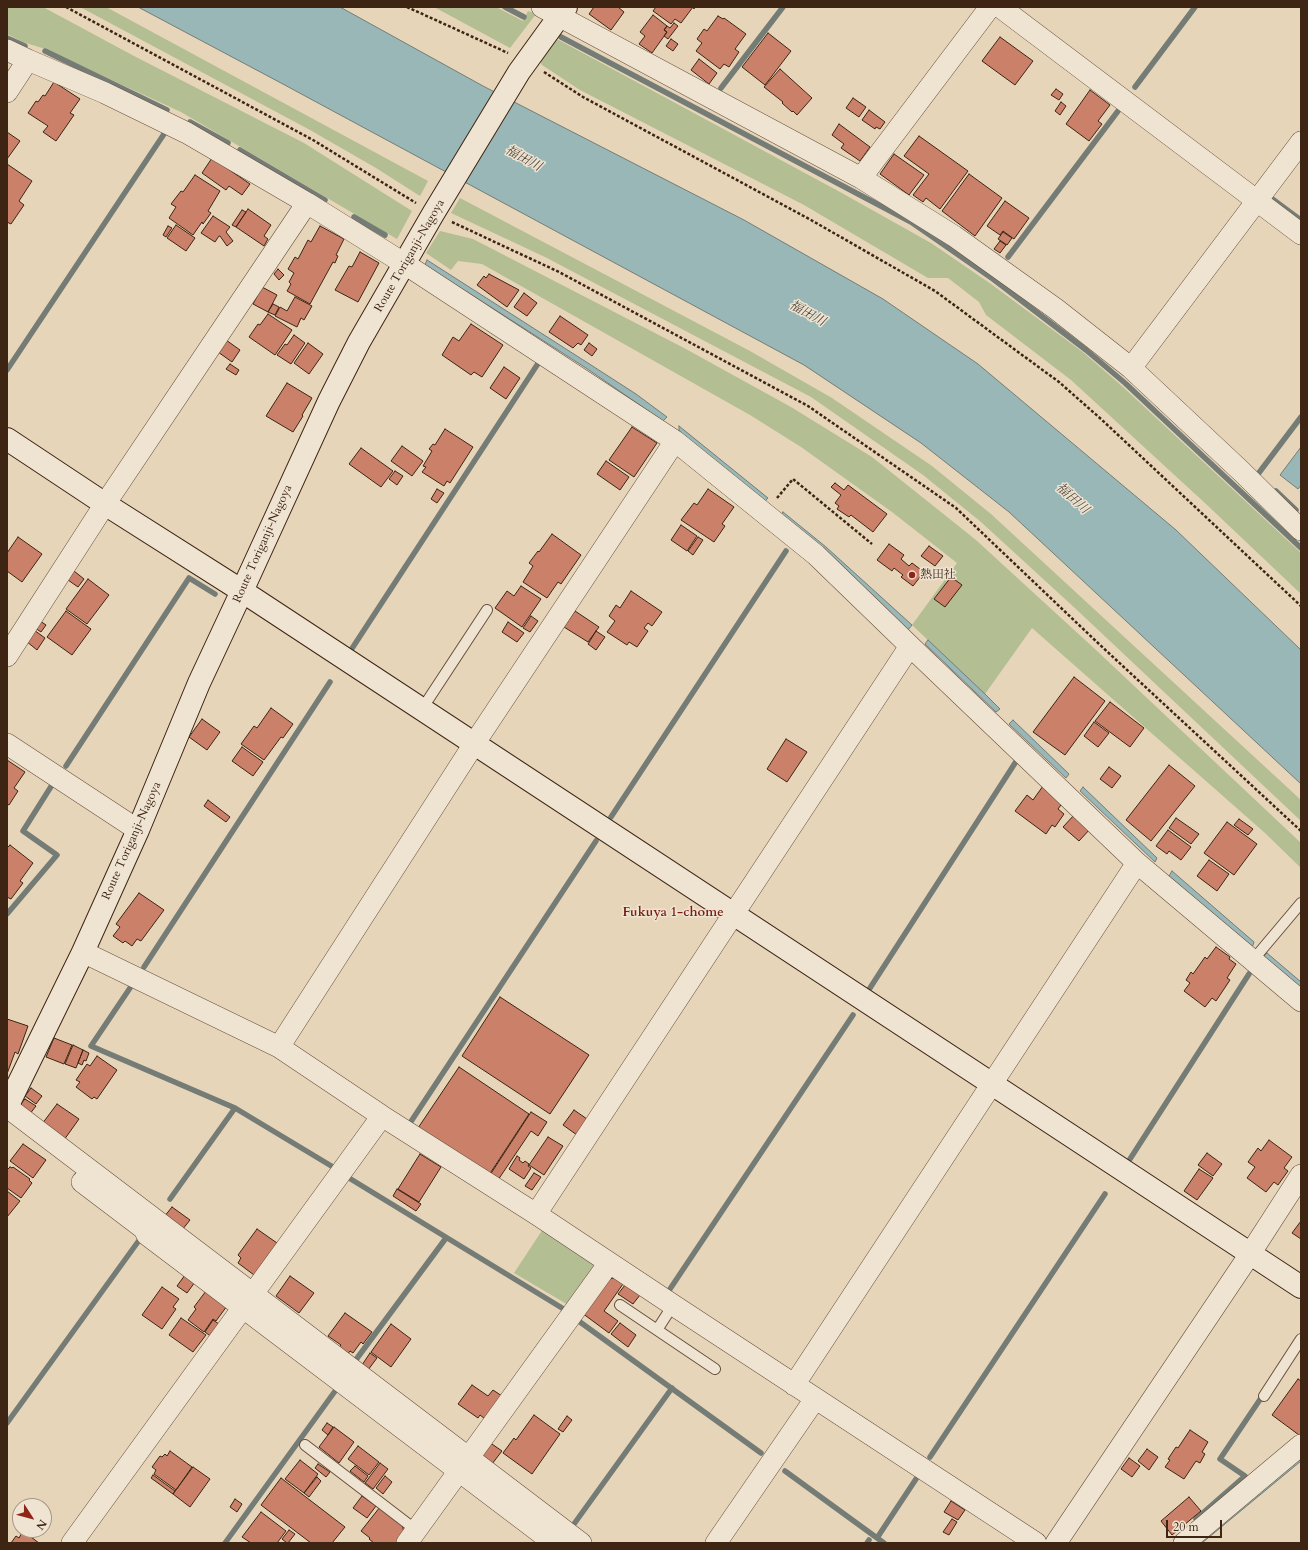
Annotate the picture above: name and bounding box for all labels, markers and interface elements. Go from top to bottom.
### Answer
water label: 福田川 [502,143,544,175]
street label: Route Toriganji-Nagoya [372,197,448,315]
water label: 福田川 [786,298,828,330]
water label: 福田川 [1052,480,1092,518]
street label: Route Toriganji-Nagoya [230,483,296,605]
place label: 熱田社 [920,568,956,582]
marker: 熱田社 [907,570,917,580]
street label: Route Toriganji-Nagoya [99,780,165,902]
district label: Fukuya 1-chome [622,905,724,921]
north arrow [12,1498,52,1538]
scale bar [1168,1512,1224,1538]
text: N [32,1516,50,1533]
text: 20 m [1173,1519,1199,1535]

